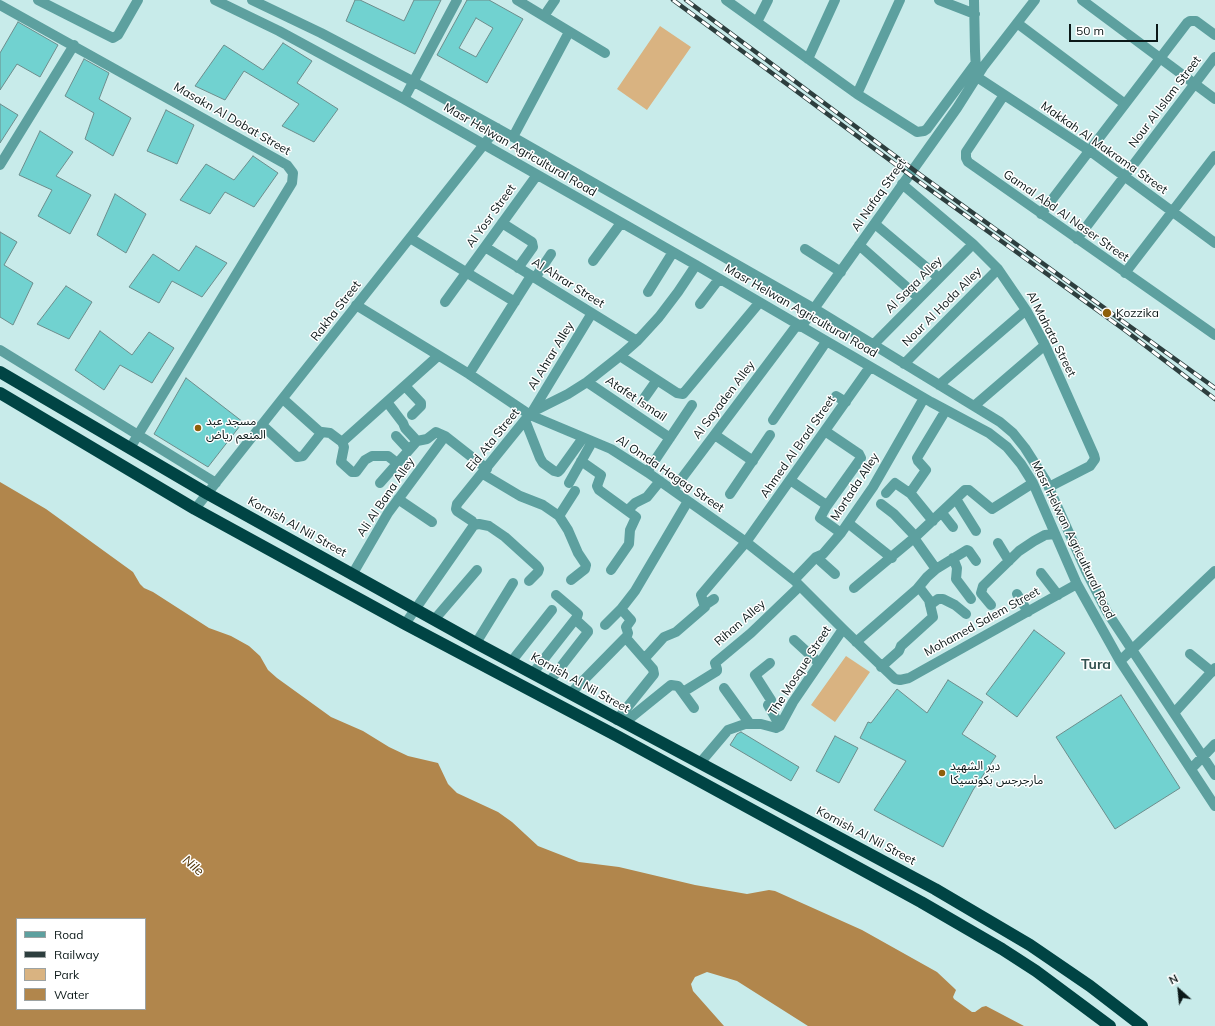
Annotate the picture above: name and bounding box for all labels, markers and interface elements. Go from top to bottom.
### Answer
scale bar [1071,16,1160,42]
text: 50 m [1076,23,1104,38]
street label: Nour Al Islam Street [1126,53,1204,151]
street label: Masakn Al Dobat Street [171,80,293,158]
street label: Makkah Al Makrama Street [1038,99,1170,197]
street label: Masr Helwan Agricultural Road [441,100,599,200]
street label: Al Nafaq Street [849,156,909,234]
street label: Gamal Abd Al Naser Street [1000,167,1132,265]
street label: Al Yosr Street [463,182,519,250]
street label: Al Saqa Alley [883,254,945,316]
street label: Al Ahrar Street [529,255,607,311]
street label: Masr Helwan Agricultural Road [722,261,880,361]
street label: Nour Al Hoda Alley [899,264,985,350]
street label: Rakha Street [308,278,364,344]
street label: Al Mahata Street [1023,289,1079,379]
place label: Kozzika [1116,306,1159,320]
marker: Kozzika [1101,307,1113,319]
street label: Al Ahrar Alley [525,319,577,393]
street label: Al Sayaden Alley [690,358,758,442]
street label: Atafet Ismail [603,373,669,425]
street label: Ahmed Al Brad Street [757,393,839,501]
street label: Eid Ata Street [463,406,523,474]
place label: مسجد عبد المنعم رياض [206,414,266,442]
marker: مسجد عبد المنعم رياض [193,423,203,433]
street label: Al Omda Hagag Street [614,433,726,515]
street label: Mortada Alley [828,450,882,524]
street label: Ali Al Bana Alley [354,455,418,539]
street label: Masr Helwan Agricultural Road [1028,459,1118,621]
street label: Kornish Al Nil Street [245,494,349,560]
street label: Mohamed Salem Street [922,584,1042,660]
street label: Rihan Alley [712,597,768,649]
street label: The Mosque Street [766,623,834,719]
street label: Kornish Al Nil Street [528,650,632,716]
district label: Tura [1081,657,1111,673]
place label: دير الشهيد مارجرجس بكوتسيكا [950,759,1043,787]
marker: دير الشهيد مارجرجس بكوتسيكا [937,768,947,778]
street label: Kornish Al Nil Street [814,804,918,868]
water label: Nile [179,853,207,879]
legend [16,918,146,1010]
text: Road [54,927,83,942]
text: Railway [54,947,99,962]
text: Park [54,967,79,982]
north arrow [1159,970,1199,1010]
text: N [1167,971,1180,987]
text: Water [54,987,89,1002]

